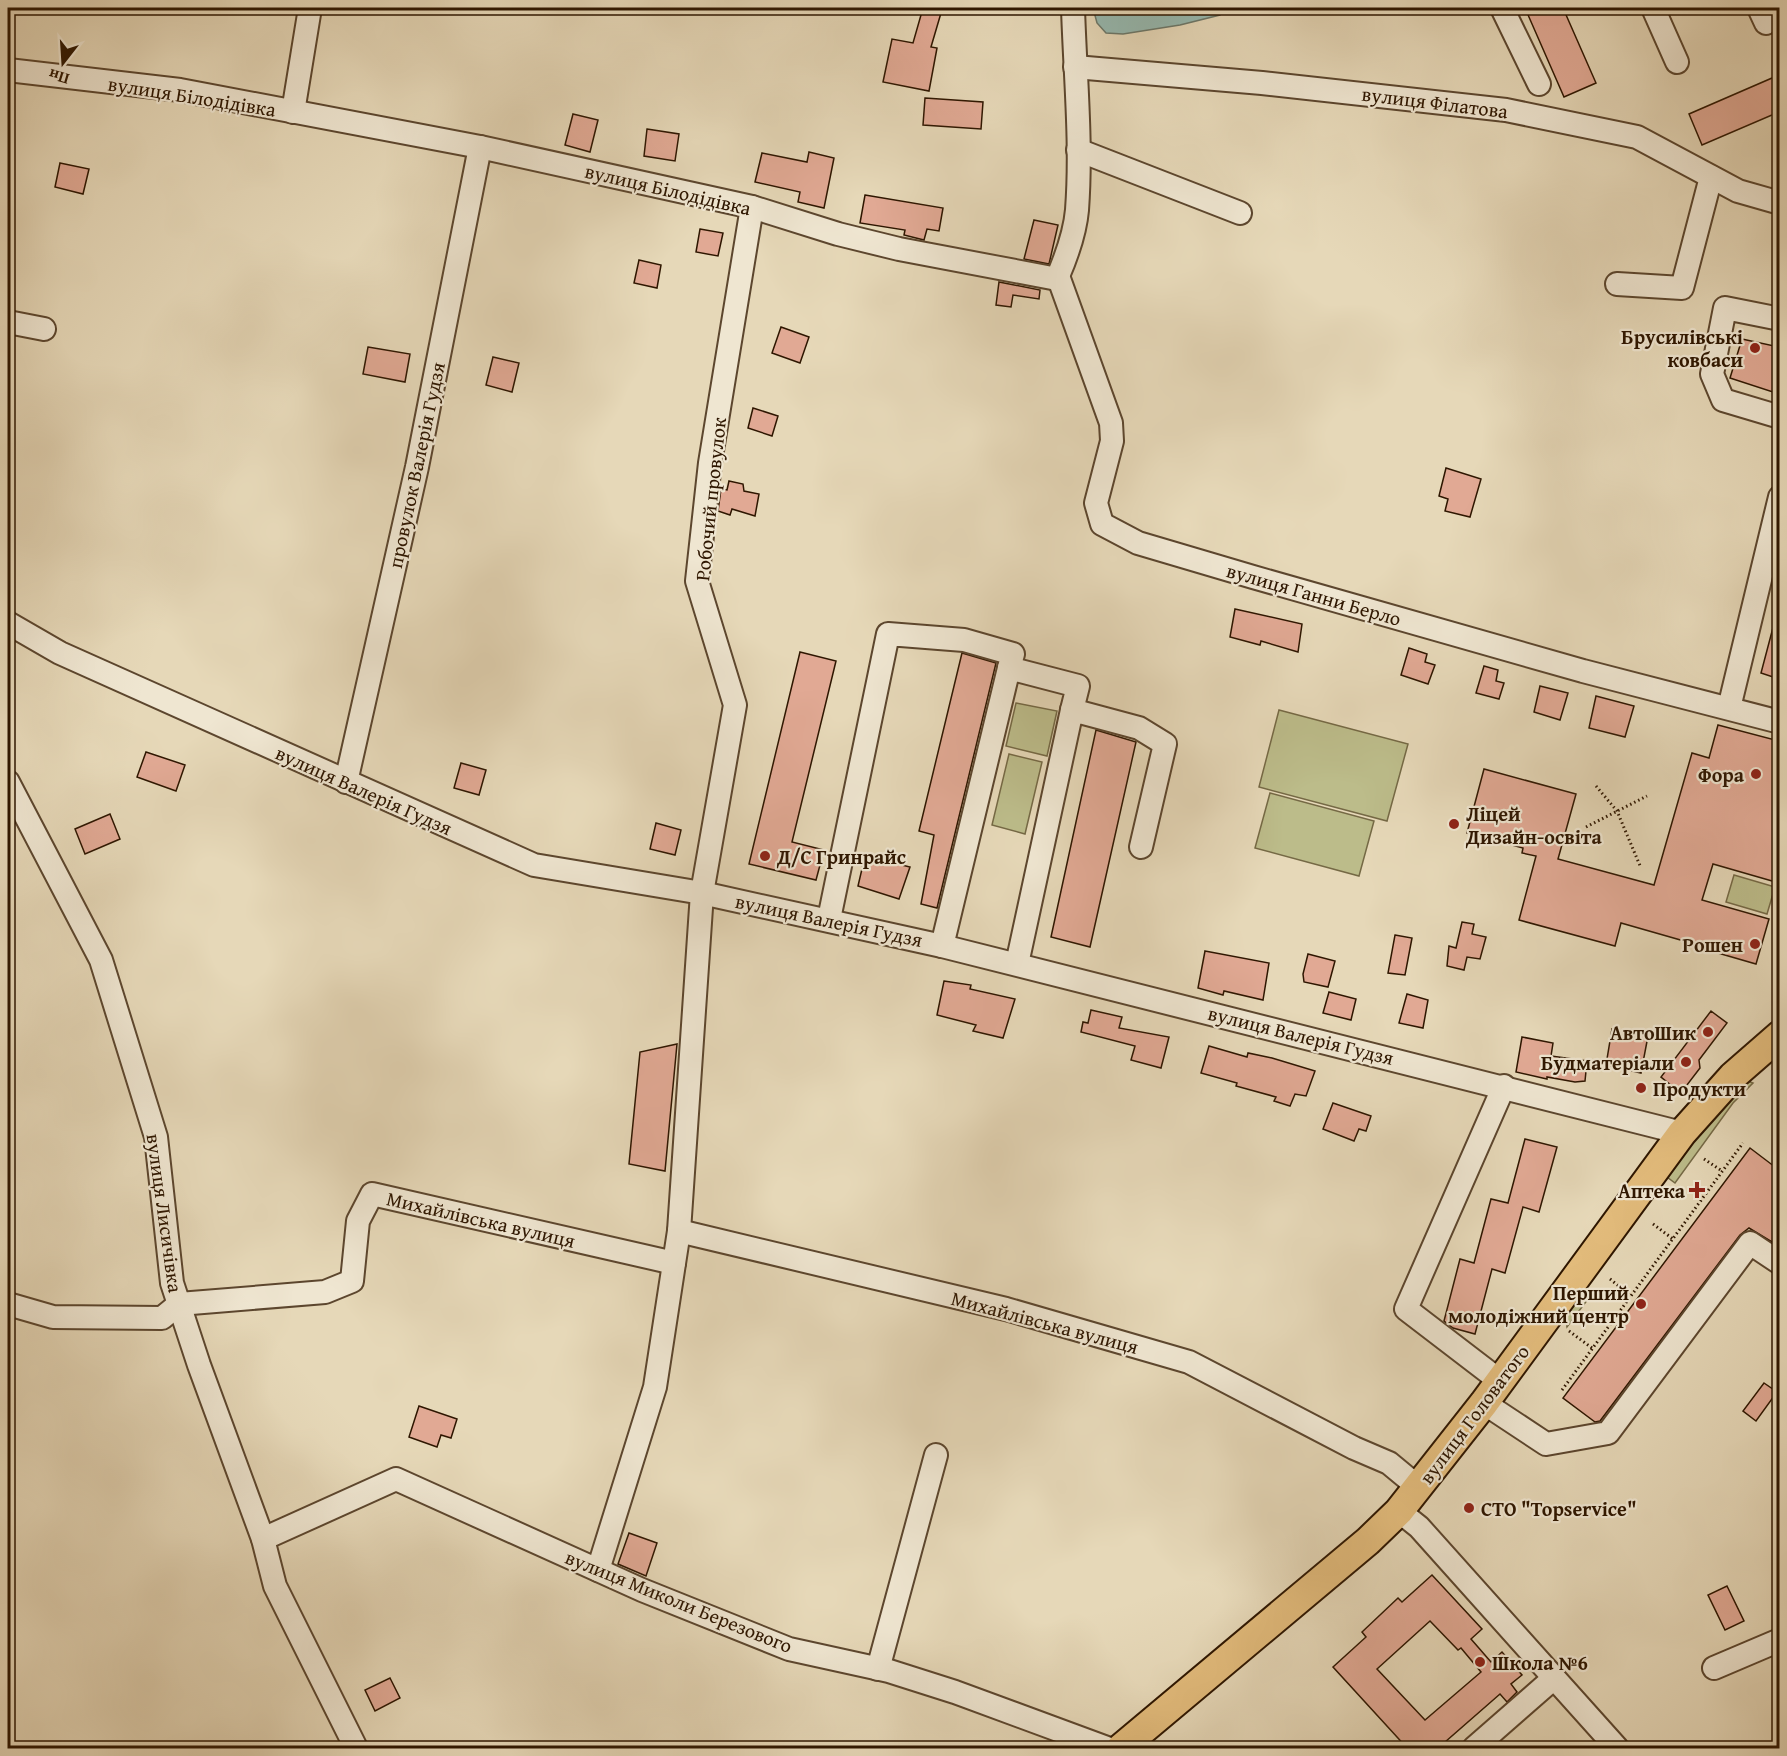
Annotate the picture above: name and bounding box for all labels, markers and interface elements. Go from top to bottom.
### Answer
north arrow [33,33,93,93]
text: Пн [45,63,72,92]
street label: вулиця Білодідівка [106,68,279,124]
street label: вулиця Філатова [1360,79,1510,125]
street label: вулиця Білодідівка [582,156,754,222]
place label: Брусилівські ковбаси [1621,322,1743,374]
marker: Брусилівські ковбаси [1748,341,1762,355]
street label: провулок Валерія Гудзя [380,359,452,571]
street label: Робочий провулок [687,415,733,582]
street label: вулиця Ганни Берло [1223,555,1405,633]
street label: вулиця Валерія Гудзя [271,738,457,842]
place label: Фора [1698,760,1745,789]
marker: Фора [1749,767,1763,781]
place label: Ліцей Дизайн-освіта [1465,799,1603,851]
marker: Ліцей Дизайн-освіта [1447,817,1461,831]
place label: Д/С Гринрайс [776,842,906,871]
marker: Д/С Гринрайс [758,849,772,863]
street label: вулиця Валерія Гудзя [733,886,925,954]
place label: Рошен [1682,930,1743,959]
marker: Рошен [1748,937,1762,951]
street label: вулиця Валерія Гудзя [1205,998,1397,1072]
place label: АвтоШик [1610,1018,1697,1047]
marker: АвтоШик [1701,1025,1715,1039]
place label: Будматеріали [1541,1048,1674,1077]
marker: Будматеріали [1679,1055,1693,1069]
place label: Продукти [1653,1074,1746,1103]
marker: Продукти [1634,1081,1648,1095]
street label: вулиця Лисичівка [139,1132,191,1295]
place label: Аптека [1618,1176,1686,1205]
street label: Михайлівська вулиця [384,1183,578,1255]
marker: Аптека [1690,1183,1704,1197]
place label: Перший молодіжний центр [1448,1278,1629,1330]
street label: Михайлівська вулиця [948,1283,1142,1361]
marker: Перший молодіжний центр [1634,1297,1648,1311]
street label: вулиця Головатого [1412,1338,1536,1490]
place label: СТО "Topservice" [1481,1494,1637,1523]
marker: СТО "Topservice" [1462,1501,1476,1515]
street label: вулиця Миколи Березового [561,1542,797,1660]
place label: Школа №6 [1492,1648,1588,1677]
marker: Школа №6 [1473,1655,1487,1669]

